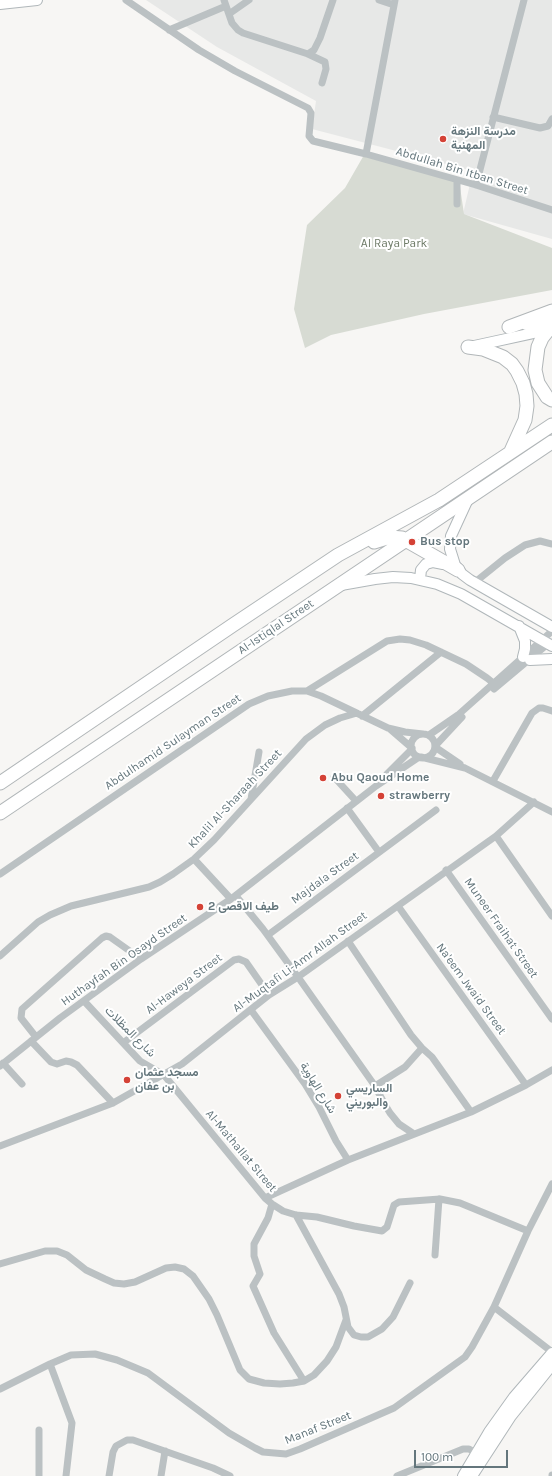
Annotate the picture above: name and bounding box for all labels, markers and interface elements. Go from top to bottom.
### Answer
place label: مدرسة النزهة المهنية [451,125,516,153]
marker: مدرسة النزهة المهنية [438,134,448,144]
street label: Abdullah Bin Itban Street [394,144,530,198]
park label: Al Raya Park [361,237,427,251]
place label: Bus stop [420,535,470,549]
marker: Bus stop [407,537,417,547]
street label: Al-Istiqlal Street [235,596,317,658]
street label: Abdulhamid Sulayman Street [102,691,244,793]
street label: Khalil Al-Sharaah Street [185,746,285,852]
place label: Abu Qaoud Home [331,771,429,785]
marker: Abu Qaoud Home [318,773,328,783]
place label: strawberry [389,789,450,803]
marker: strawberry [376,791,386,801]
street label: Majdala Street [288,849,362,907]
street label: Muneer Fraihat Street [461,875,541,981]
place label: طيف الاقصى 2 [208,900,279,914]
marker: طيف الاقصى 2 [195,902,205,912]
street label: Al-Muqtafi Li-Amr Allah Street [230,908,370,1016]
street label: Huthayfah Bin Osayd Street [58,911,190,1009]
street label: Na'eem Jwaid Street [433,940,509,1038]
street label: Al-Haweya Street [143,951,225,1017]
street label: شارع المظلات [102,1004,158,1060]
street label: شارع الهاوية [297,1060,339,1116]
place label: مسجد عثمان بن عفان [135,1066,199,1094]
marker: مسجد عثمان بن عفان [122,1075,132,1085]
place label: الساريسي والبوريني [346,1082,392,1110]
marker: الساريسي والبوريني [333,1091,343,1101]
street label: Al-Mathallat Street [202,1107,280,1195]
street label: Manaf Street [283,1408,353,1448]
scale bar [416,1442,510,1468]
text: 100 m [421,1450,453,1464]

